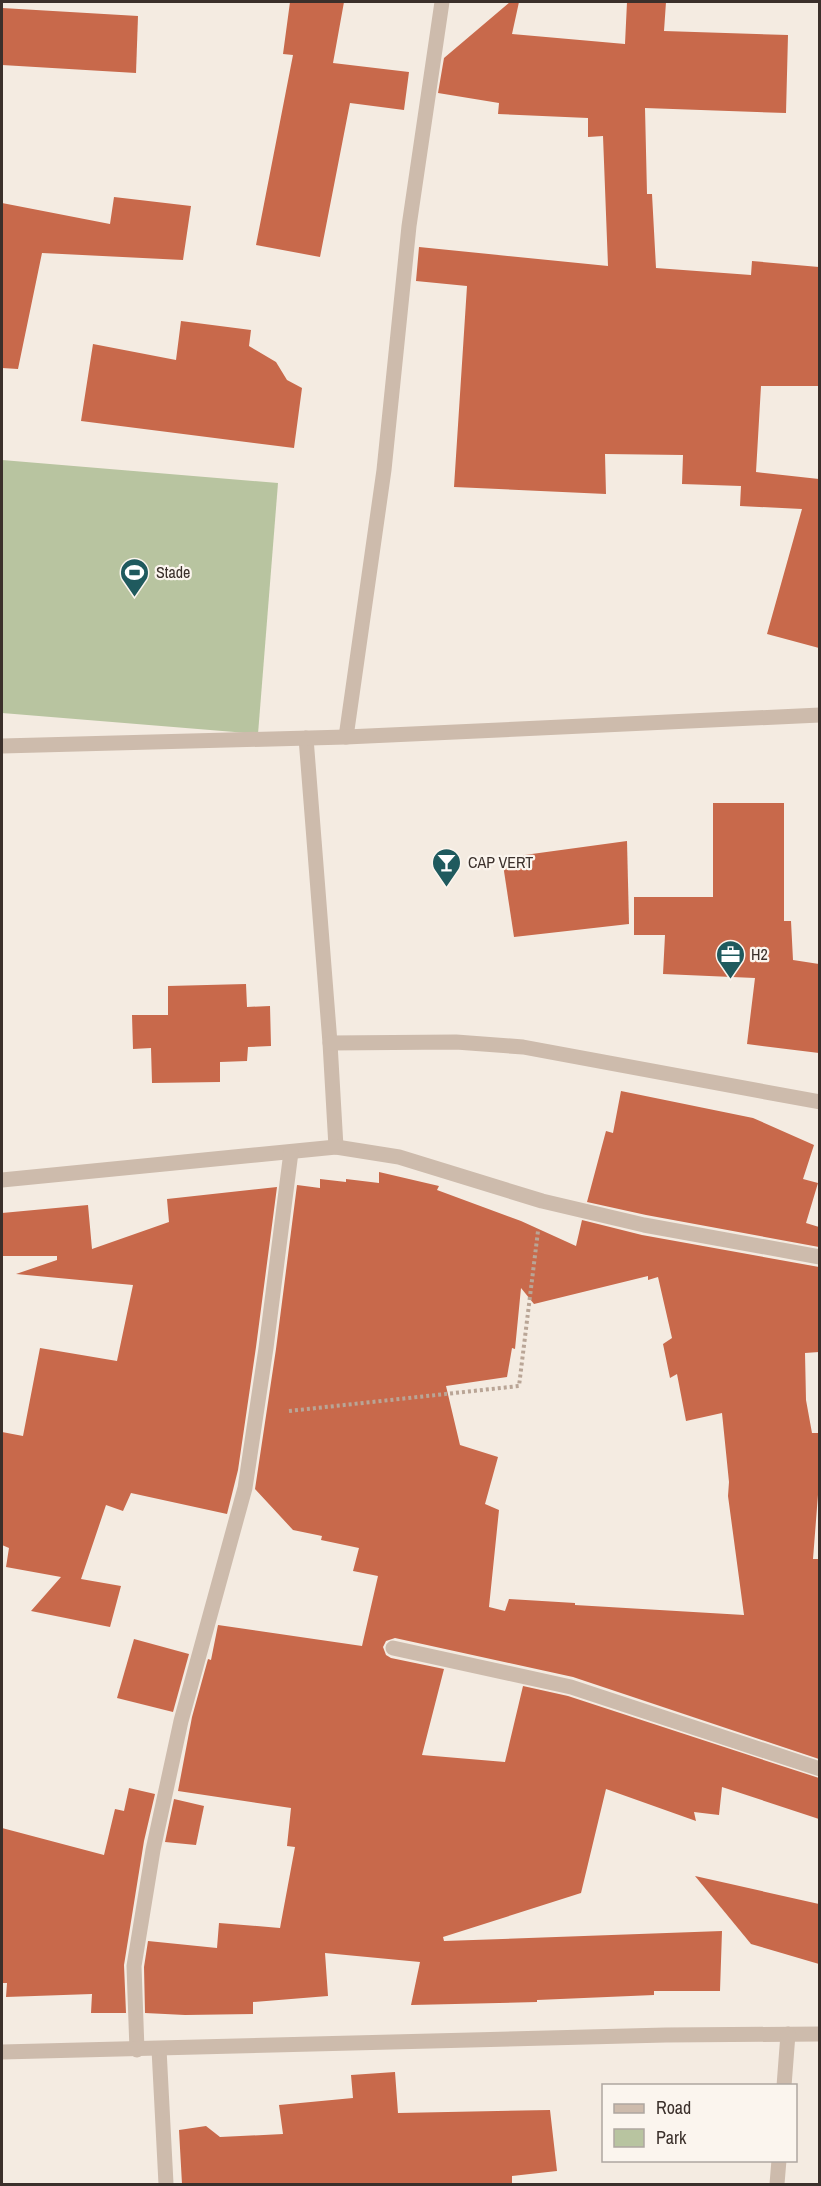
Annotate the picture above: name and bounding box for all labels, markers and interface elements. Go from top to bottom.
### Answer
sports icon: Stade [119,556,151,598]
place label: Stade [156,561,190,583]
bar icon: CAP VERT [431,846,463,888]
place label: CAP VERT [468,851,533,873]
office icon: H2 [714,938,746,980]
place label: H2 [751,943,768,965]
legend [602,2084,797,2162]
text: Road [656,2095,691,2120]
text: Park [656,2125,687,2150]

